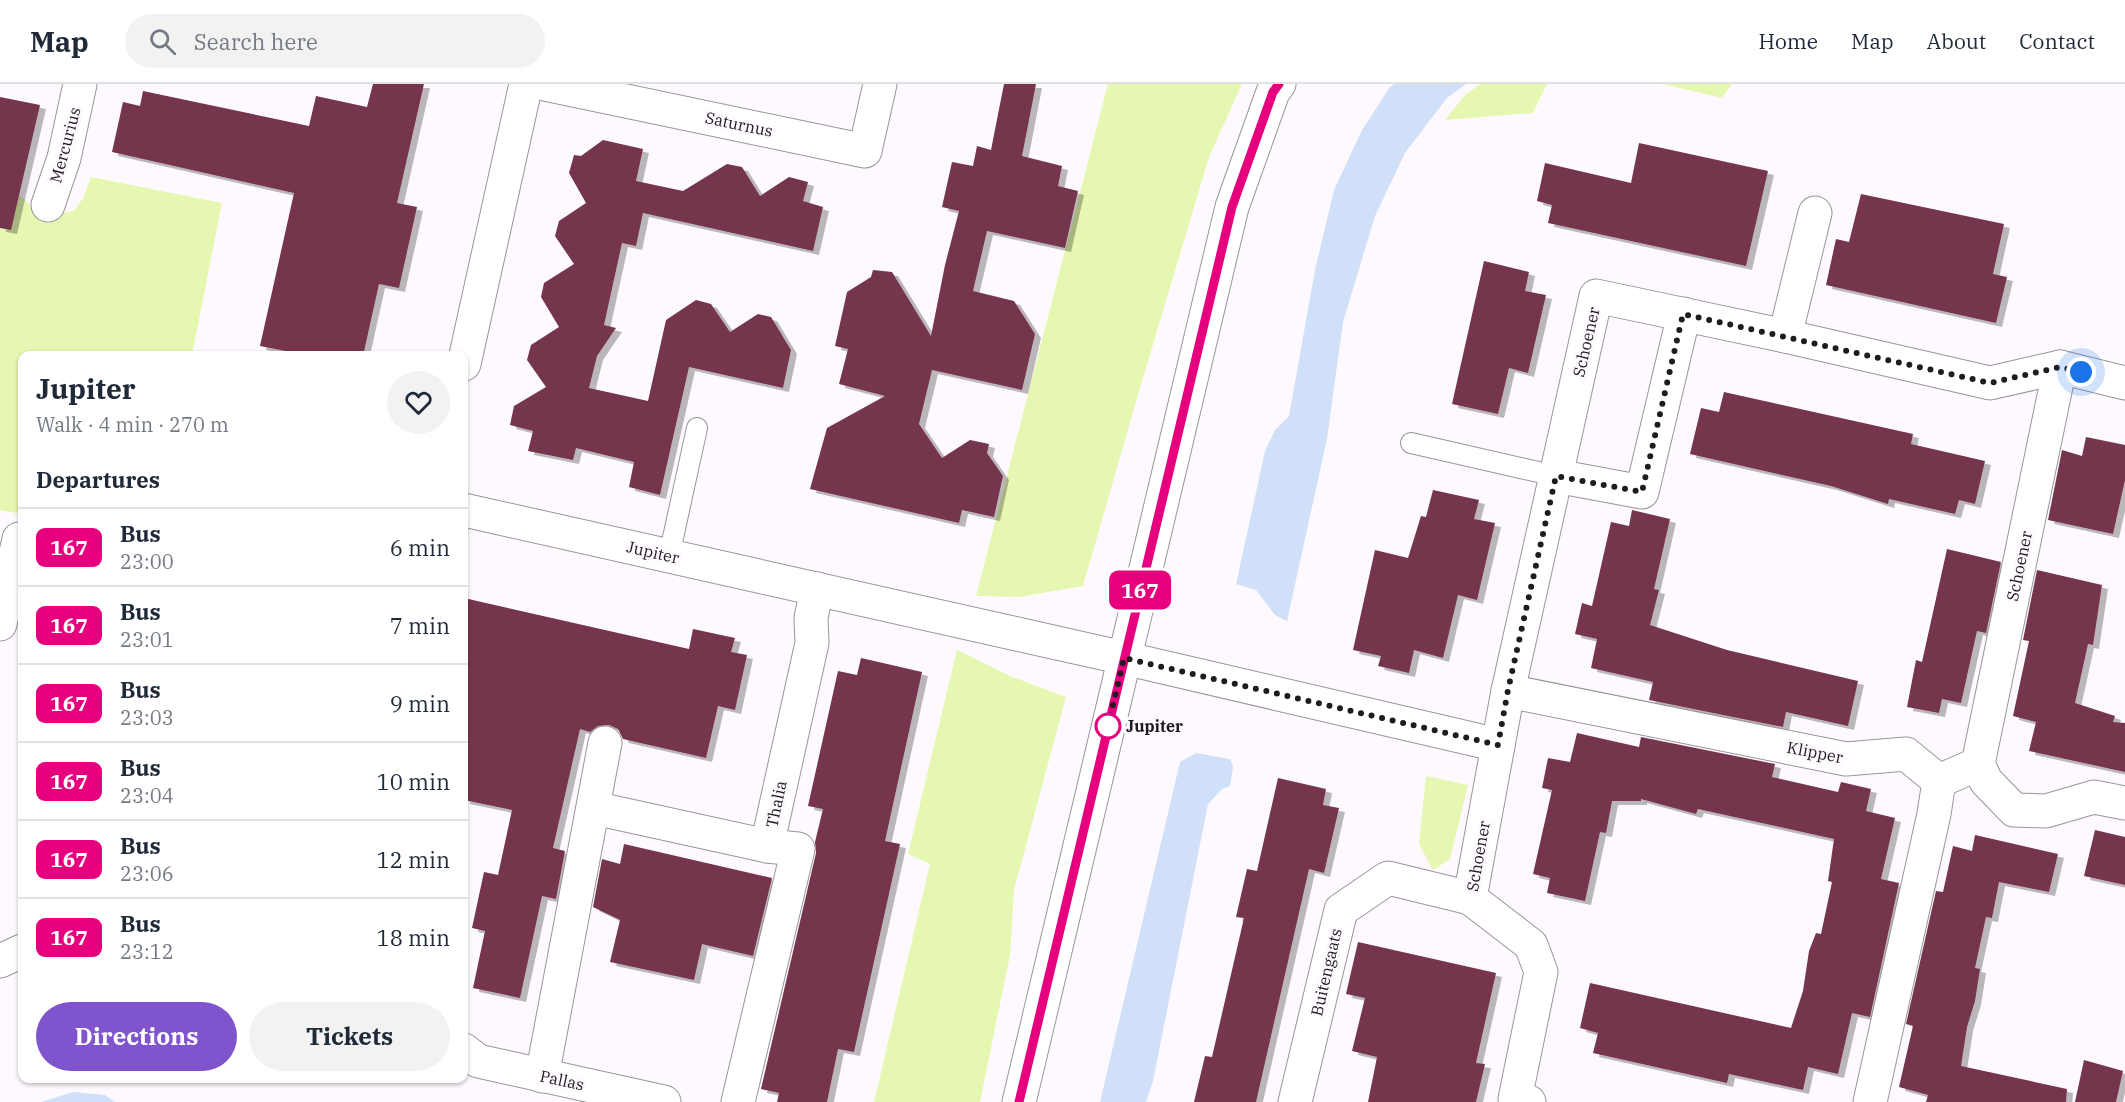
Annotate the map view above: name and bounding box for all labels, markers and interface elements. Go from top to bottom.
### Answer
search box [125,14,545,68]
text: Map [30,23,89,60]
icon: search [146,25,179,58]
text: Search here [194,27,318,56]
text: Home [1758,27,1818,55]
text: Map [1851,27,1894,55]
text: About [1927,27,1986,55]
text: Contact [2019,27,2095,55]
street label: Mercurius [45,105,85,185]
street label: Saturnus [703,107,775,141]
street label: Schoener [1568,305,1604,379]
your location [2066,357,2096,387]
text: Jupiter [36,370,136,407]
button: heart [387,371,450,434]
text: Walk · 4 min · 270 m [36,411,229,438]
text: Departures [36,465,160,494]
text: Bus [120,519,161,548]
street label: Schoener [2002,529,2036,603]
text: 167 [50,533,88,561]
text: 6 min [390,533,450,562]
street label: Jupiter [625,536,681,568]
text: 23:00 [120,548,174,575]
line badge: 167 [1106,570,1174,610]
text: 167 [1121,576,1159,604]
text: Bus [120,597,161,626]
text: 167 [50,611,88,639]
text: 7 min [390,611,450,640]
text: 23:01 [120,626,174,653]
text: Bus [120,675,161,704]
text: 167 [50,689,88,717]
text: 9 min [390,689,450,718]
text: 23:03 [120,704,174,731]
marker: Jupiter [1095,713,1121,739]
place label: Jupiter [1126,716,1183,736]
street label: Klipper [1785,737,1845,767]
text: Bus [120,753,161,782]
text: 167 [50,767,88,795]
text: 10 min [377,767,450,796]
street label: Thalia [761,778,791,829]
text: 23:04 [120,782,174,809]
street label: Schoener [1462,819,1494,893]
text: Bus [120,831,161,860]
text: 167 [50,845,88,873]
text: 12 min [377,845,450,874]
text: 23:06 [120,860,174,887]
text: Bus [120,909,161,938]
text: 167 [50,923,88,951]
text: 18 min [377,923,450,952]
street label: Buitengaats [1306,926,1346,1018]
text: 23:12 [120,938,174,965]
button: Directions [36,1002,237,1071]
button: Tickets [249,1002,450,1071]
street label: Pallas [538,1066,586,1094]

